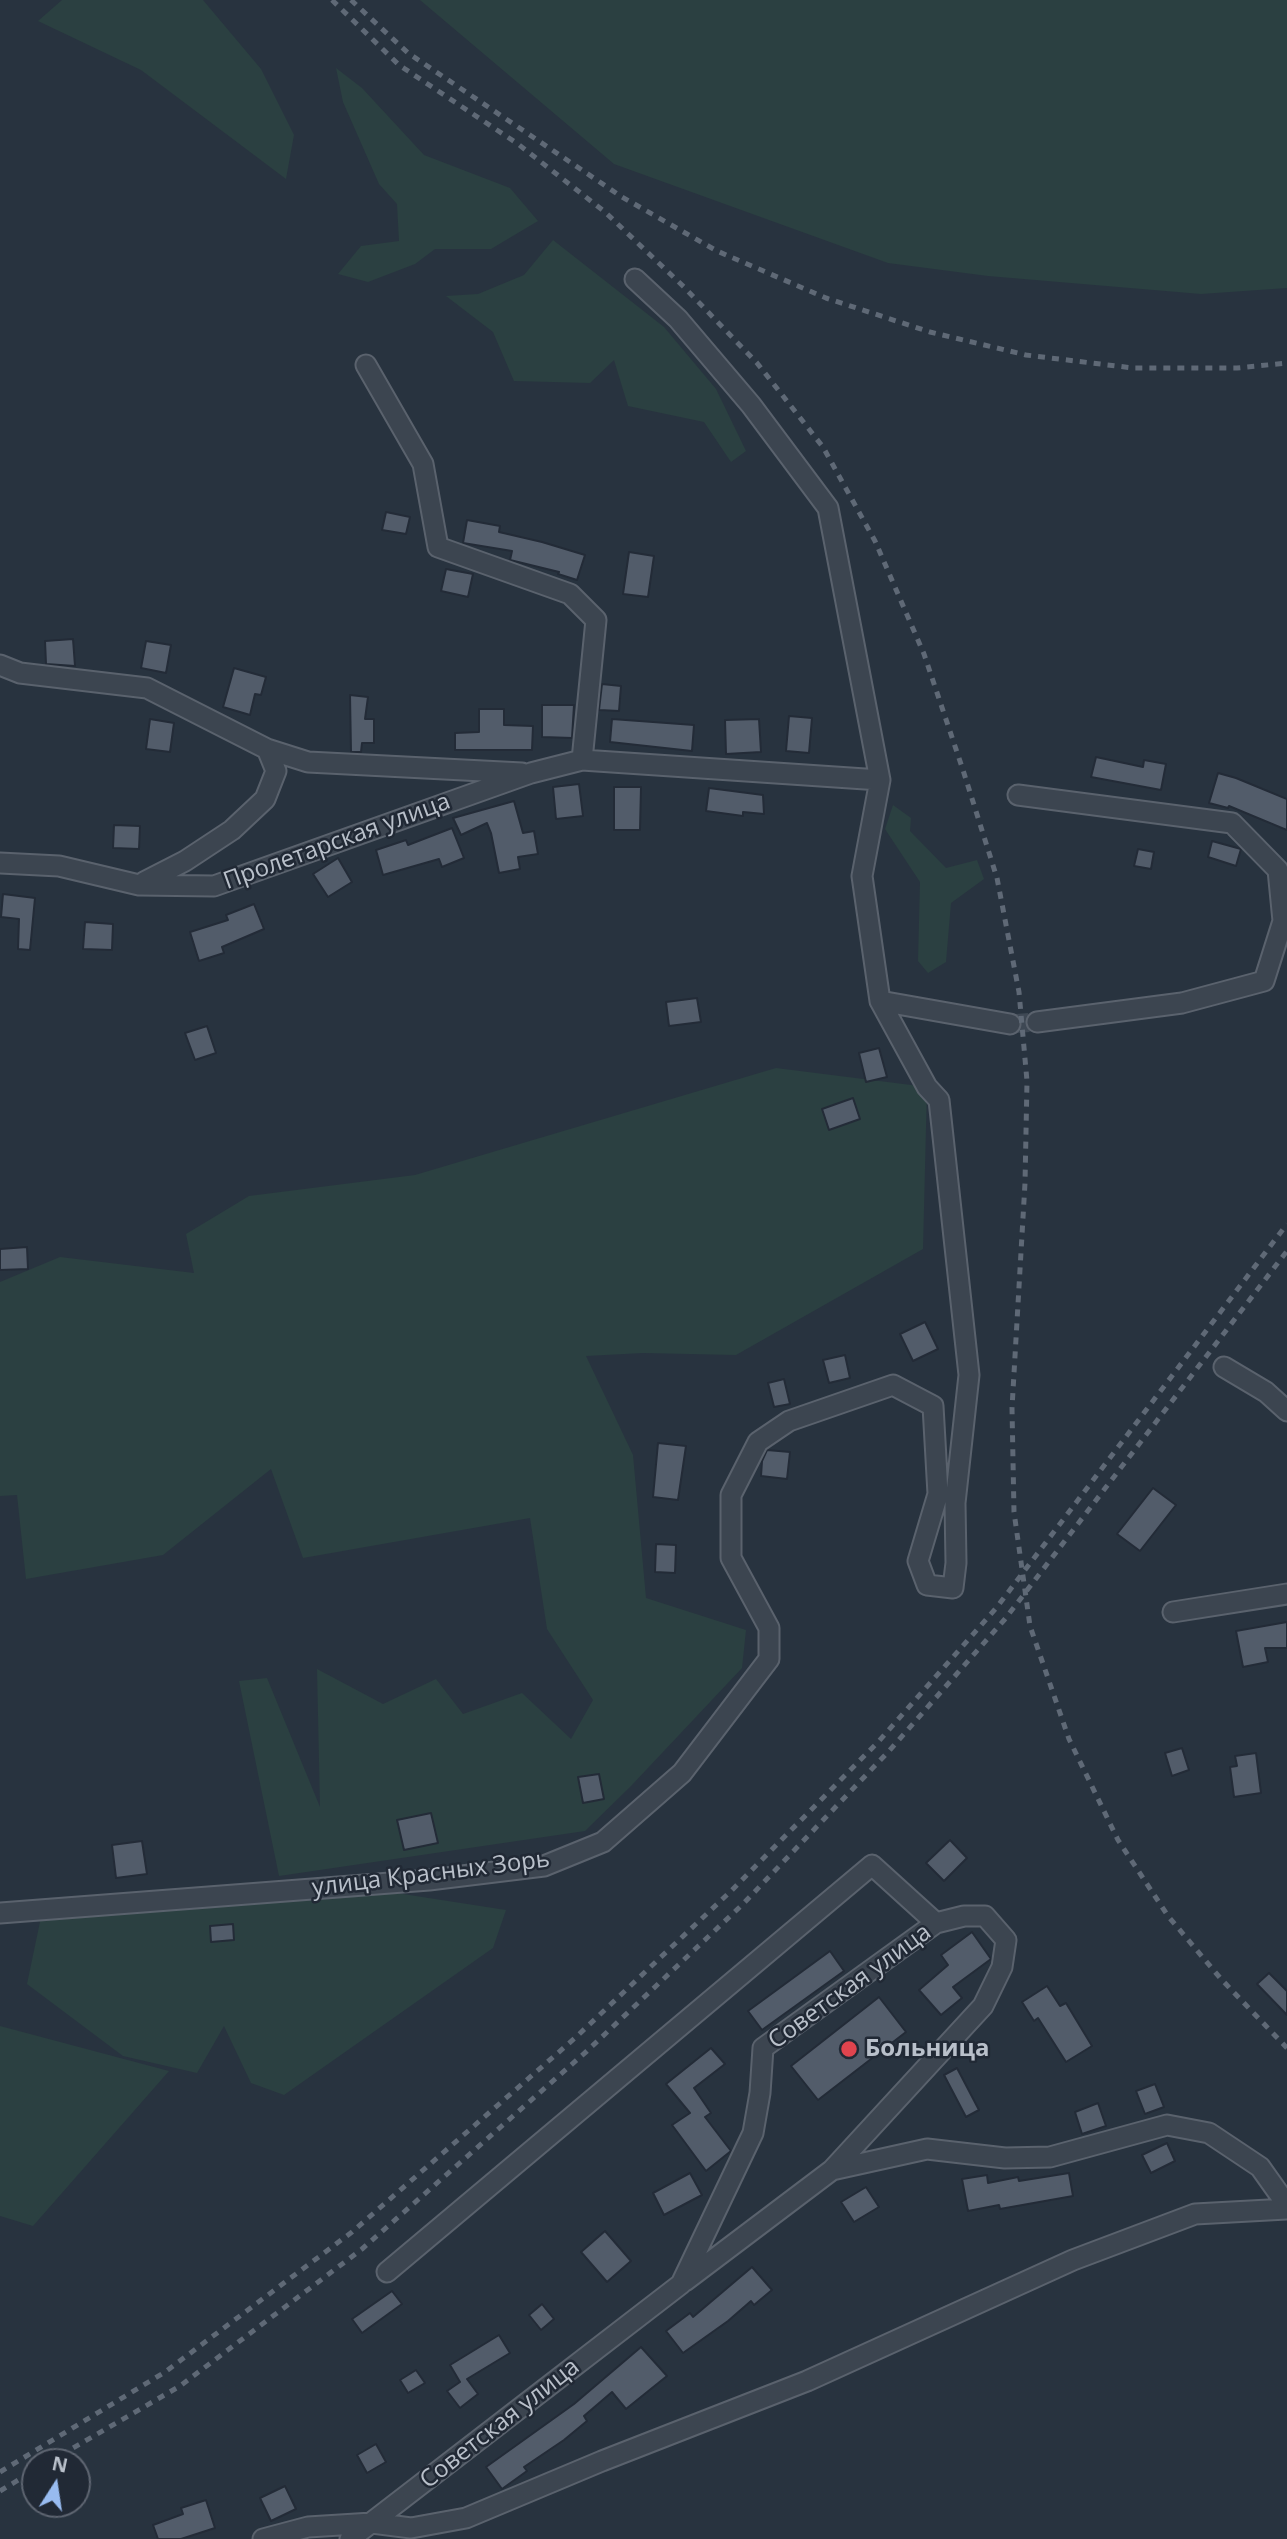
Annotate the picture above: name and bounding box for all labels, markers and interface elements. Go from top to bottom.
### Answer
street label: Пролетарская улица [220,788,454,896]
street label: улица Красных Зорь [310,1845,552,1903]
street label: Советская улица [763,1918,937,2056]
place label: Больница [865,2035,990,2063]
marker: Больница [839,2039,859,2059]
street label: Советская улица [415,2353,585,2495]
north arrow [21,2448,91,2518]
text: N [50,2450,70,2479]

